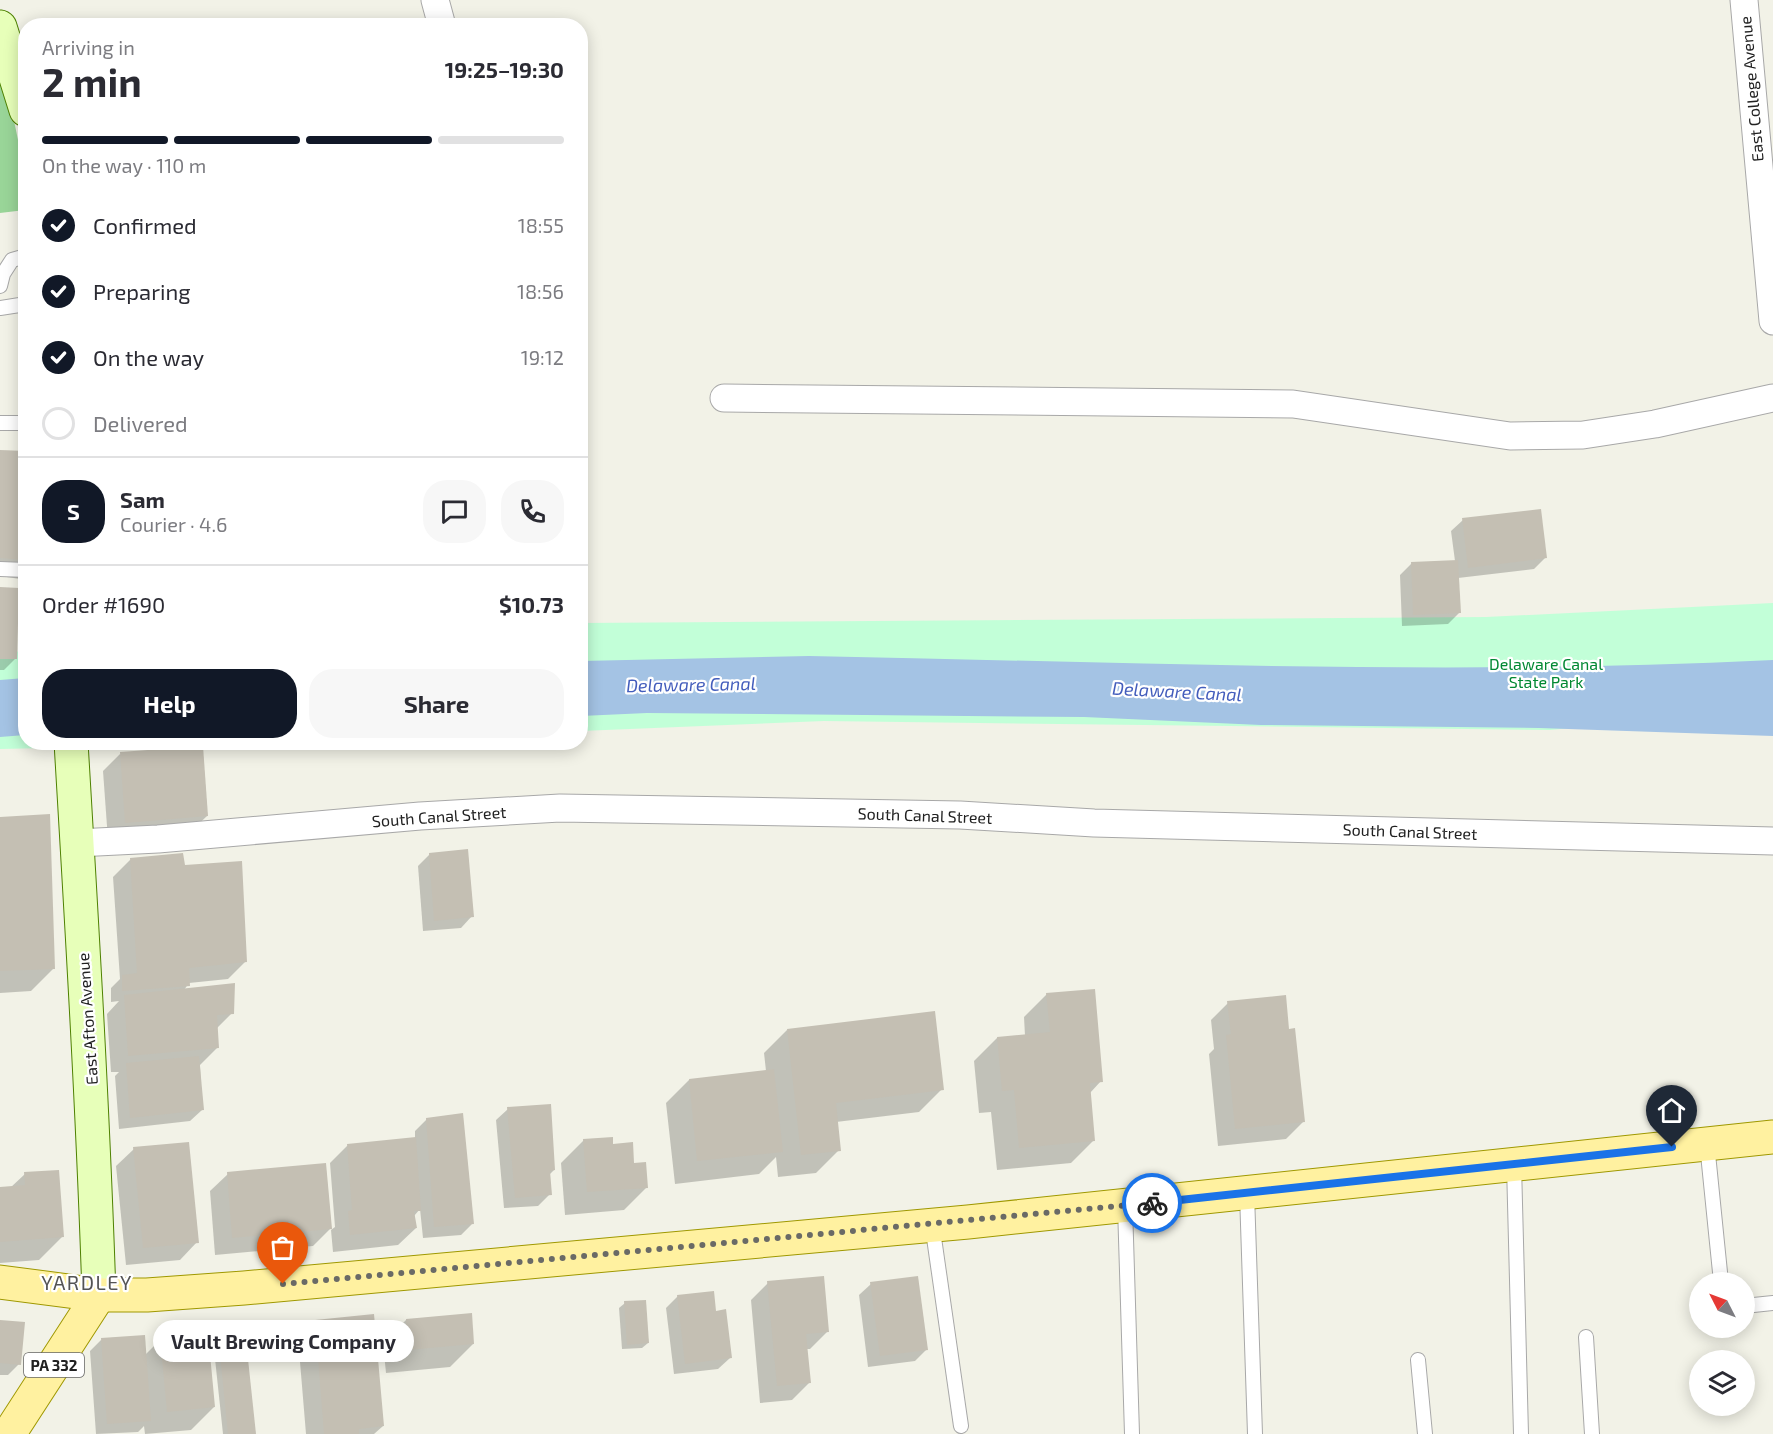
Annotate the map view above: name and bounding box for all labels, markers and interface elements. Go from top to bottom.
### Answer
street label: East College Avenue [1735,15,1767,163]
text: Arriving in [42,35,135,59]
text: 19:25–19:30 [445,56,564,82]
text: 2 min [42,58,142,105]
text: On the way · 110 m [42,153,206,177]
icon: check [42,209,75,242]
text: Confirmed [93,212,197,238]
text: 18:55 [518,213,564,237]
icon: check [42,275,75,308]
text: Preparing [93,278,191,304]
text: 18:56 [517,279,564,303]
icon: check [42,341,75,374]
text: On the way [93,344,204,370]
text: 19:12 [521,345,564,369]
text: Delivered [93,410,188,436]
button: chat [423,480,486,543]
button: phone [501,480,564,543]
text: Sam [120,486,165,512]
text: S [67,498,80,524]
text: Courier · 4.6 [120,512,227,536]
text: Order #1690 [42,591,165,617]
text: $10.73 [499,591,564,617]
park label: Delaware Canal State Park [1489,654,1603,691]
button: Help [42,669,297,738]
button: Share [309,669,564,738]
water label: Delaware Canal [626,672,756,696]
water label: Delaware Canal [1112,677,1242,705]
street label: South Canal Street [371,802,507,830]
street label: South Canal Street [857,803,993,827]
street label: South Canal Street [1342,819,1478,843]
street label: East Afton Avenue [73,952,101,1086]
pin [1646,1085,1697,1147]
icon: home [1655,1094,1688,1127]
courier [1122,1173,1182,1233]
icon: bike [1136,1187,1169,1220]
pin [257,1222,308,1284]
icon: bag [266,1231,299,1264]
district label: YARDLEY [41,1270,133,1294]
north arrow [1689,1272,1755,1338]
map controls [1689,1272,1755,1416]
callout: Vault Brewing Company [152,1320,413,1362]
text: Vault Brewing Company [171,1329,396,1353]
button: layers [1689,1350,1755,1416]
road number: PA 332 [24,1353,84,1377]

